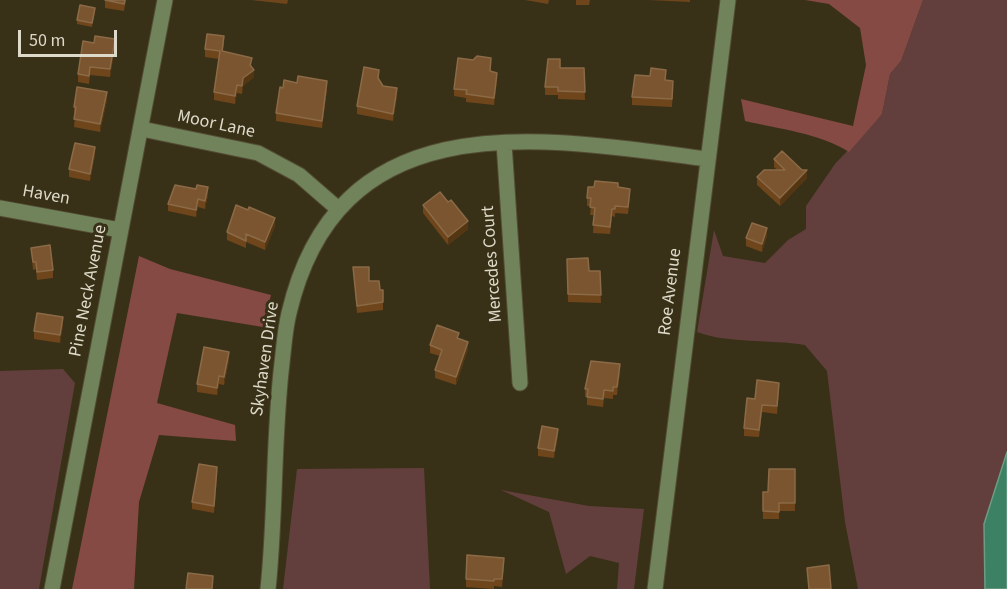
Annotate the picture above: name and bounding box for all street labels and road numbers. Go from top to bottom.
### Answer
street label: Moor Lane [175,106,257,144]
street label: Haven [21,181,71,211]
street label: Mercedes Court [478,205,508,323]
street label: Pine Neck Avenue [66,223,112,359]
street label: Roe Avenue [655,247,687,337]
street label: Skyhaven Drive [247,300,285,418]

